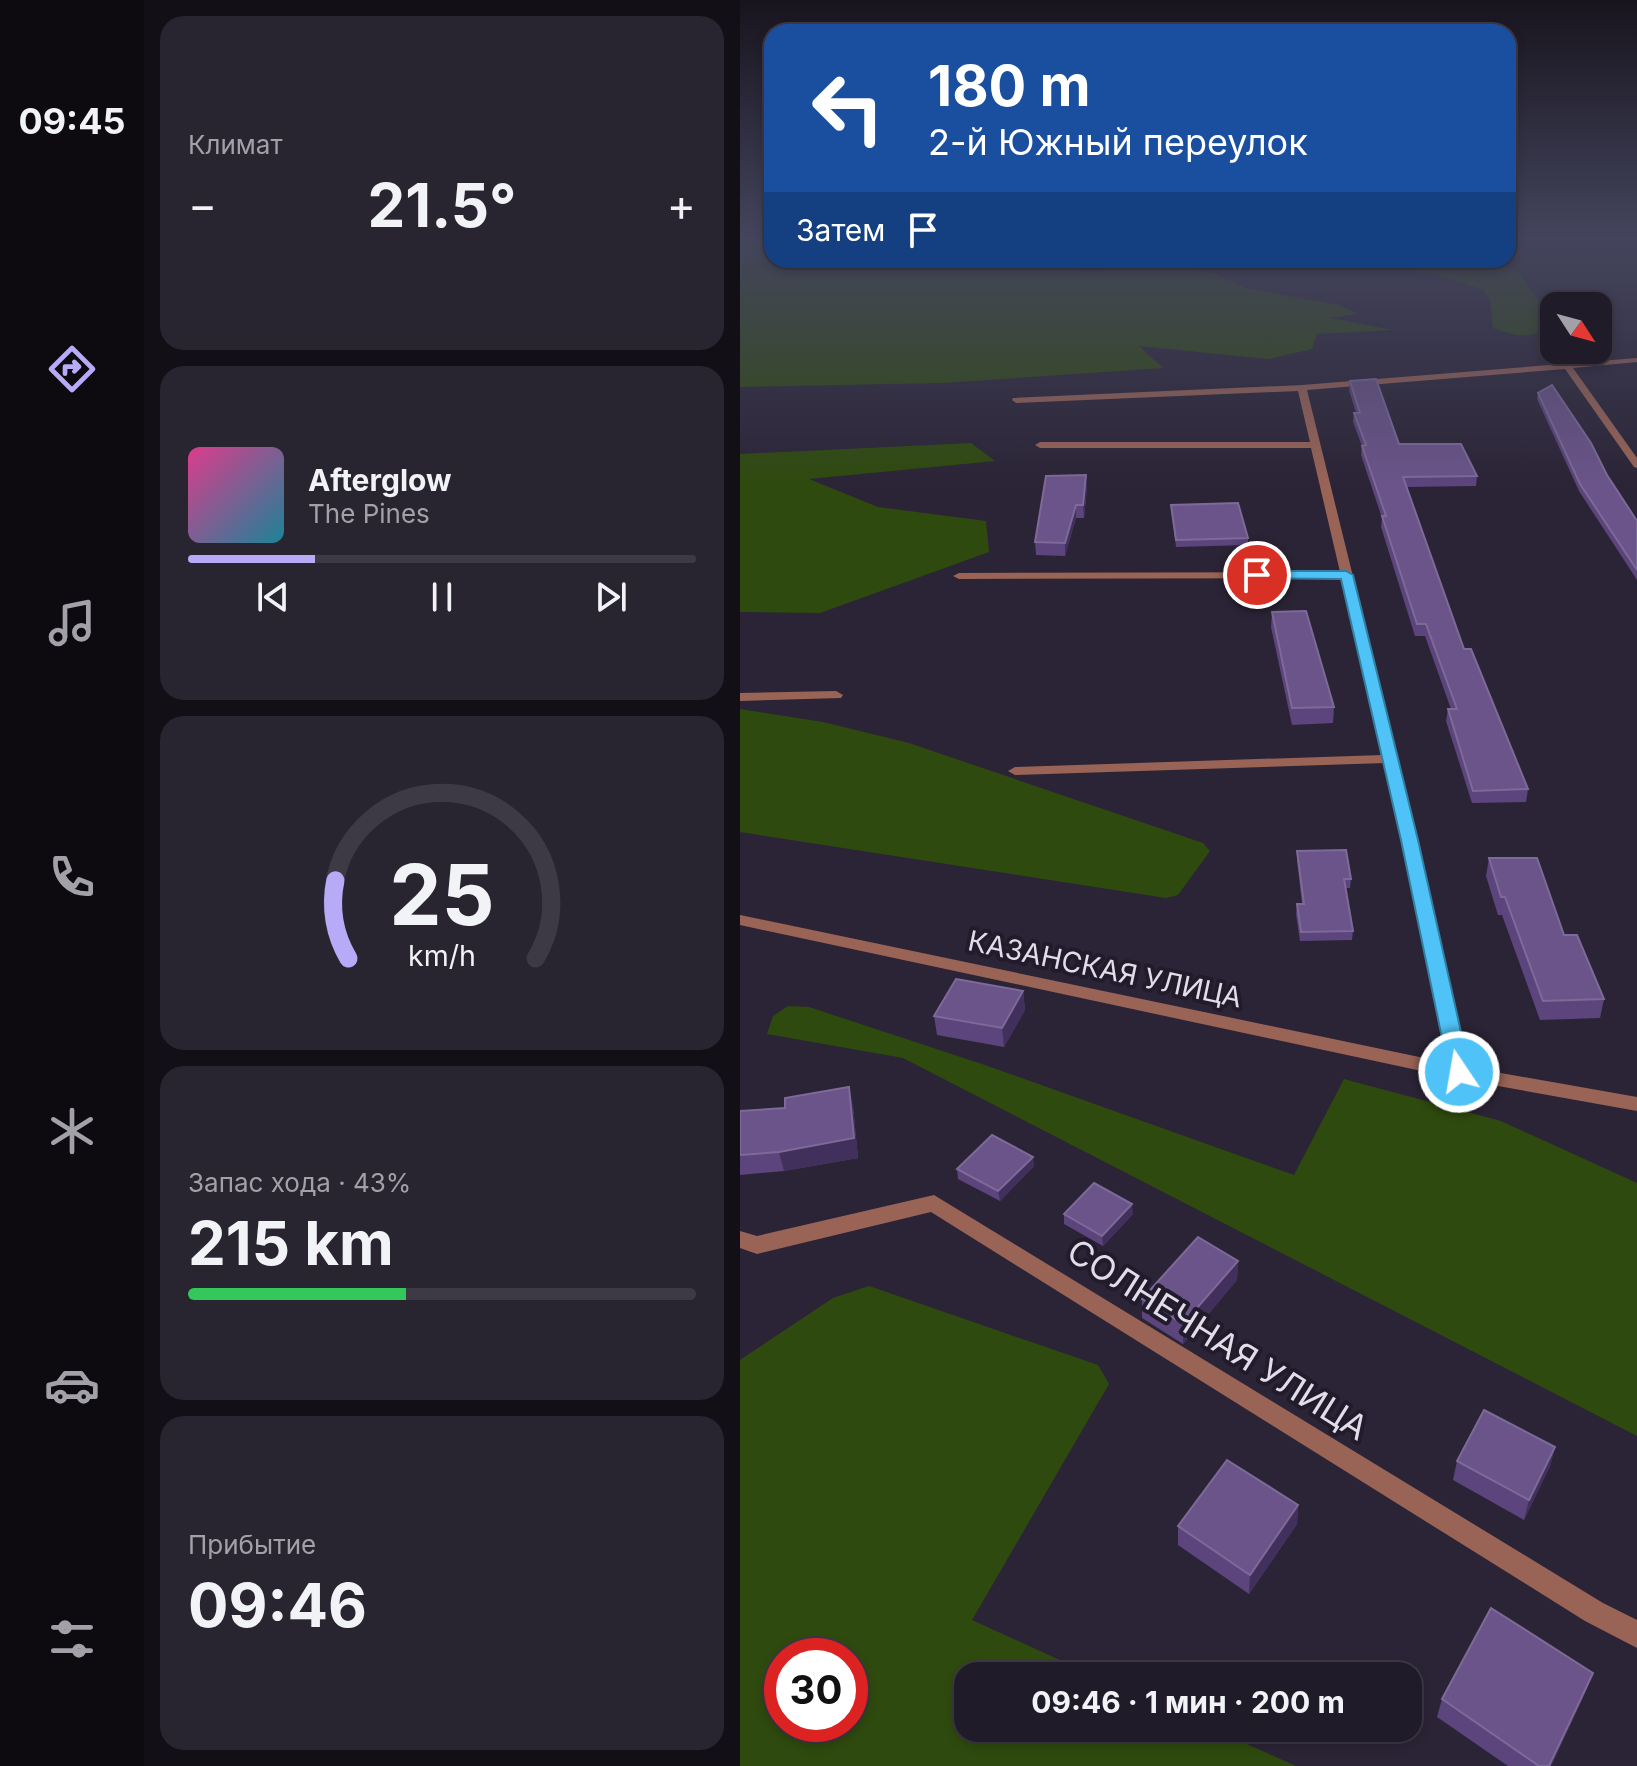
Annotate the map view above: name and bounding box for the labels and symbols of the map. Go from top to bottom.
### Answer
north arrow [1540,292,1612,364]
pin [1223,541,1291,609]
street label: КАЗАНСКАЯ УЛИЦА [965,923,1245,1015]
position arrow [1417,1030,1501,1114]
street label: СОЛНЕЧНАЯ УЛИЦА [1060,1230,1376,1448]
speed limit sign: 30 [764,1638,868,1742]

